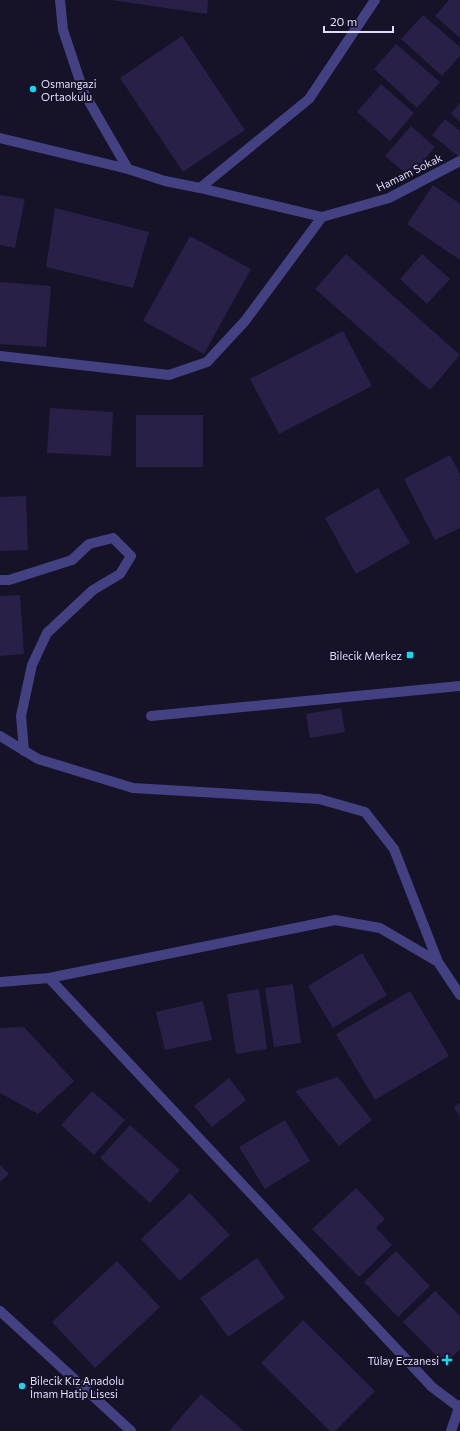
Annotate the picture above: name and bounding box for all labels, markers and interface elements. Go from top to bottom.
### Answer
scale bar [324,8,393,34]
text: 20 m [330,14,357,28]
place label: Osmangazi Ortaokulu [41,77,97,103]
marker: Osmangazi Ortaokulu [28,84,38,94]
street label: Hamam Sokak [374,150,444,194]
place label: Bilecik Merkez [329,649,403,662]
marker: Bilecik Merkez [405,650,415,660]
place label: Tülay Eczanesi [367,1354,439,1367]
marker: Tülay Eczanesi [442,1355,452,1365]
place label: Bilecik Kız Anadolu İmam Hatip Lisesi [30,1374,124,1400]
marker: Bilecik Kız Anadolu İmam Hatip Lisesi [17,1381,27,1391]

